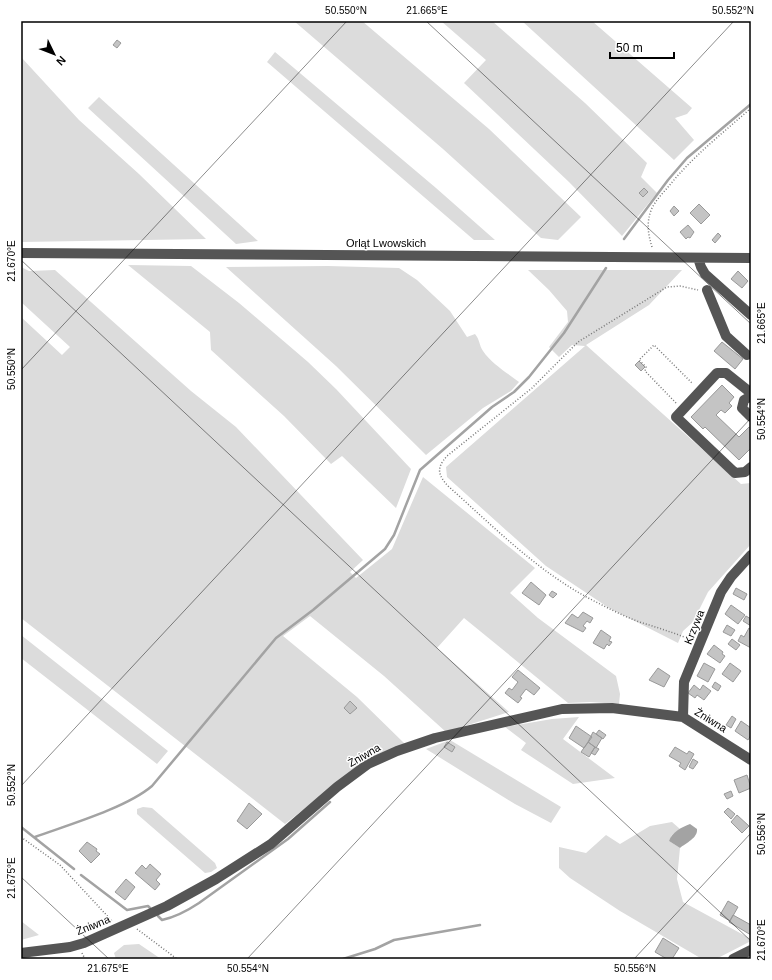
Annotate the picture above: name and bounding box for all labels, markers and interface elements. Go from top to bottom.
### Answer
text: 50.550°N [325,5,367,16]
text: 21.665°E [406,5,448,16]
text: 50.552°N [712,5,754,16]
north arrow [34,34,74,74]
scale bar [610,34,674,60]
text: 50 m [616,41,643,55]
text: N [54,54,68,68]
street label: Orląt Lwowskich [346,237,426,249]
text: 21.670°E [6,240,17,282]
text: 21.665°E [756,302,767,344]
text: 50.550°N [6,348,17,390]
text: 50.554°N [756,398,767,440]
street label: Krzywa [682,607,707,646]
street label: Żniwna [693,706,730,735]
street label: Żniwna [346,740,383,769]
text: 50.552°N [6,764,17,806]
text: 50.556°N [756,813,767,855]
text: 21.675°E [6,857,17,899]
street label: Żniwna [74,912,113,937]
text: 21.670°E [756,919,767,961]
text: 21.675°E [87,963,129,974]
text: 50.554°N [227,963,269,974]
text: 50.556°N [614,963,656,974]

